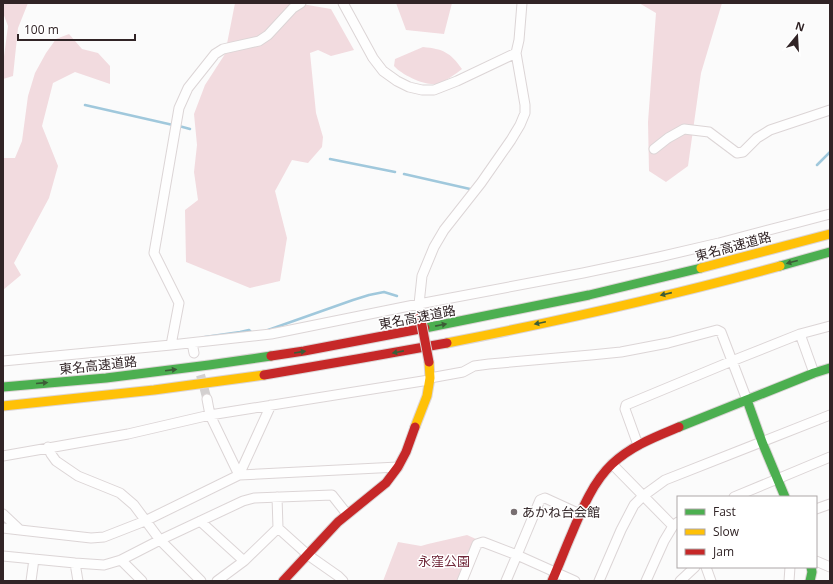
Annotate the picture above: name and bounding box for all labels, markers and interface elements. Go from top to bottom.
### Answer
scale bar [18,16,135,42]
north arrow [777,16,817,56]
text: N [794,17,807,35]
text: 100 m [24,21,59,38]
street label: 東名高速道路 [693,227,773,265]
one-way arrow [786,259,798,265]
one-way arrow [660,292,673,298]
street label: 東名高速道路 [377,301,457,333]
one-way arrow [533,321,546,327]
one-way arrow [435,322,447,328]
one-way arrow [294,349,306,355]
one-way arrow [392,349,405,355]
street label: 東名高速道路 [58,352,138,378]
one-way arrow [165,367,177,373]
one-way arrow [36,380,48,387]
legend [677,496,817,568]
place label: あかね台会館 [522,503,600,521]
text: Fast [713,503,736,520]
marker: あかね台会館 [509,507,519,517]
text: Slow [713,523,740,540]
text: Jam [712,543,734,560]
park label: 永窪公園 [418,552,470,570]

